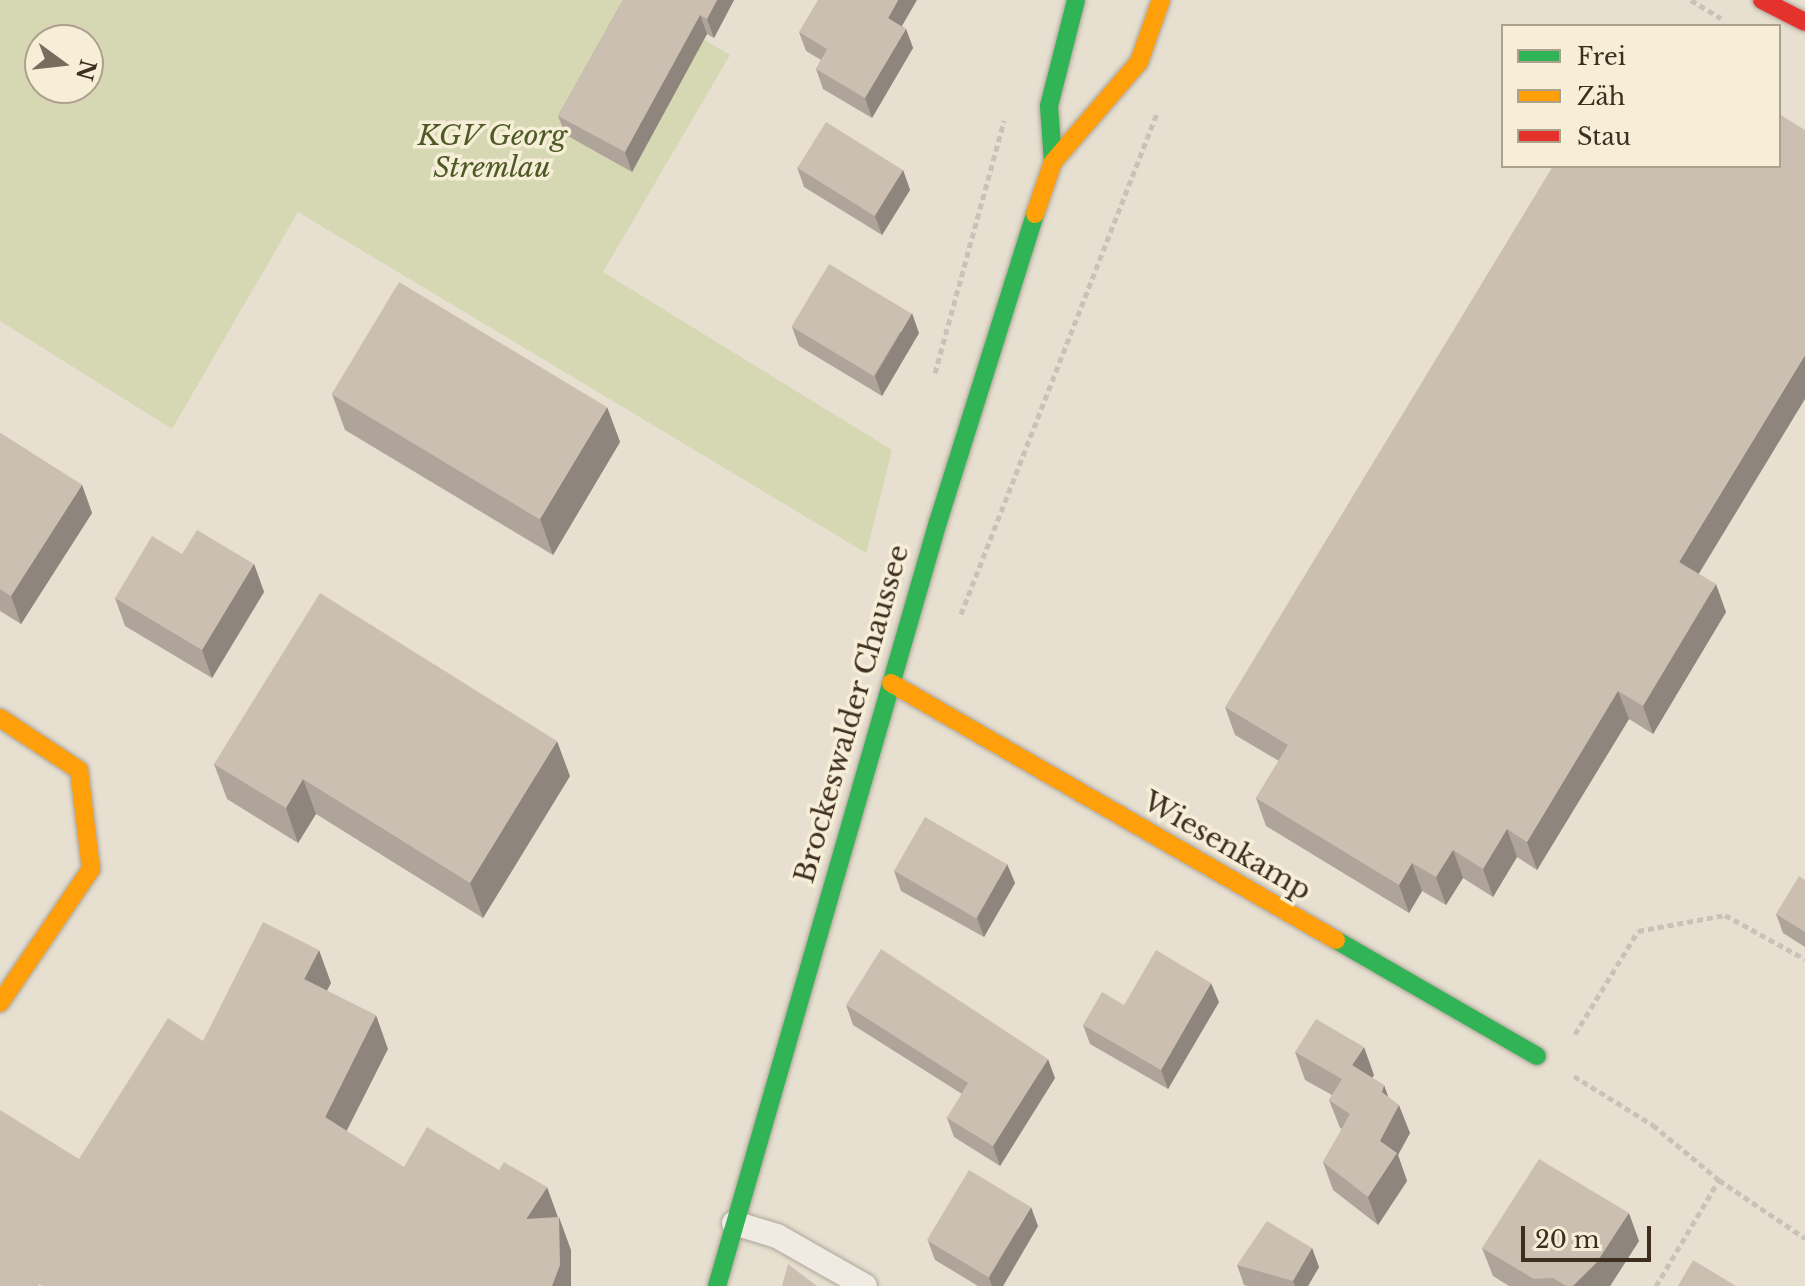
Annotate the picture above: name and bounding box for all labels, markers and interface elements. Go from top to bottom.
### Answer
north arrow [24,24,104,104]
legend [1501,24,1781,168]
text: Frei [1577,42,1626,71]
text: N [70,56,101,83]
text: Zäh [1577,82,1625,111]
park label: KGV Georg Stremlau [417,119,567,185]
text: Stau [1577,122,1631,151]
street label: Brockeswalder Chaussee [788,541,916,887]
street label: Wiesenkamp [1137,784,1317,908]
scale bar [1525,1210,1655,1260]
text: 20 m [1535,1225,1600,1254]

